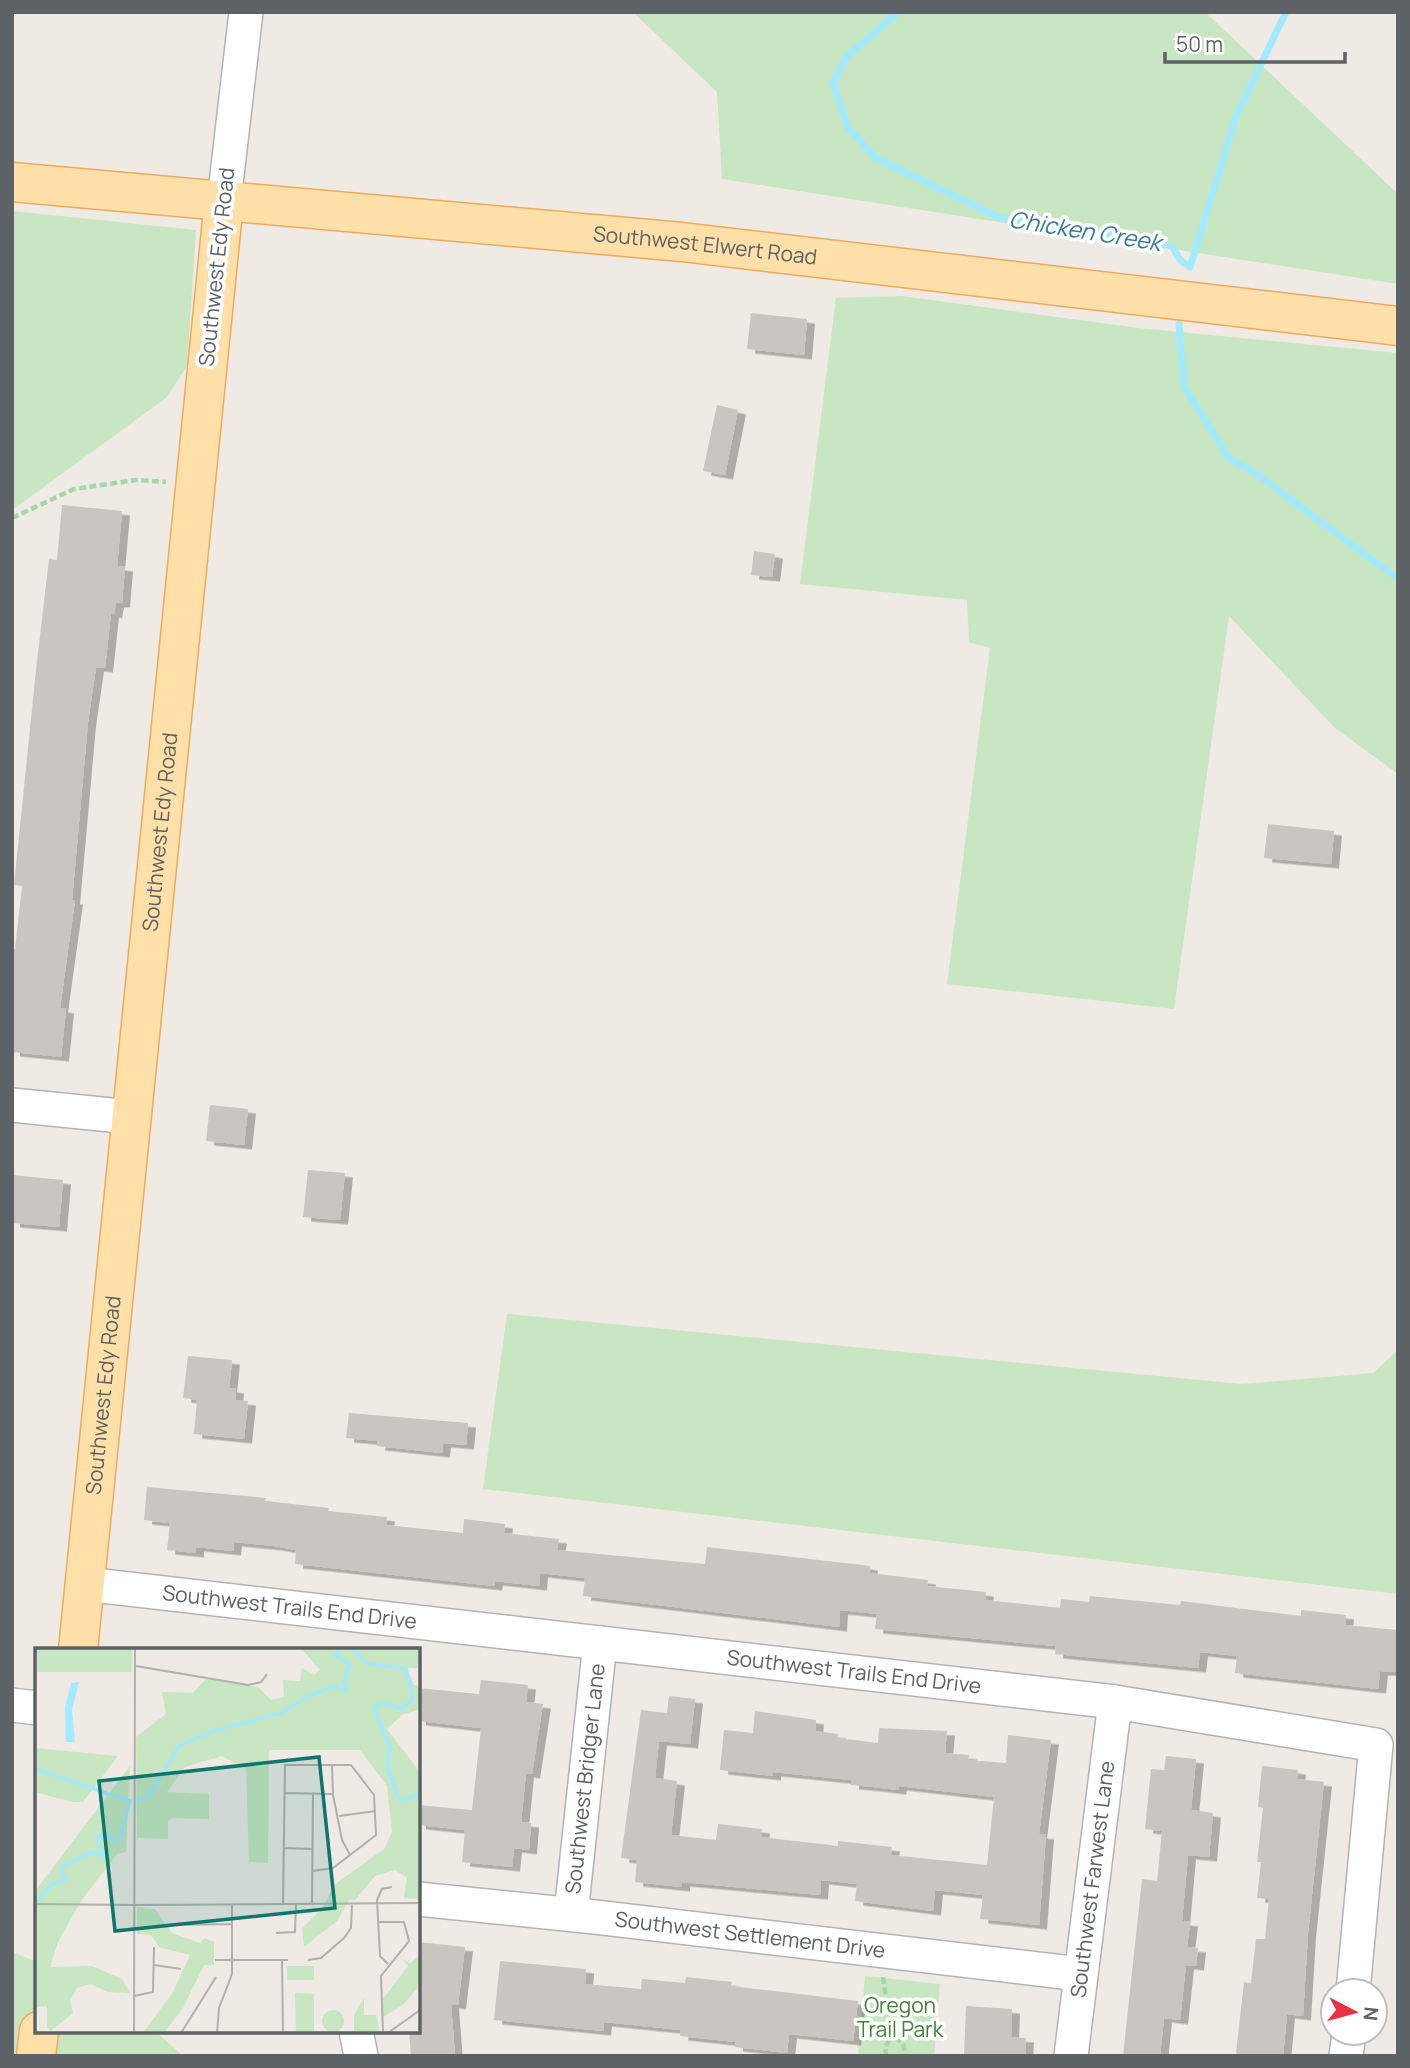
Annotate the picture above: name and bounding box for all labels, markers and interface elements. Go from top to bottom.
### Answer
scale bar [1165,21,1345,65]
text: 50 m [1176,30,1223,58]
street label: Southwest Edy Road [192,166,240,368]
water label: Chicken Creek [1007,202,1167,258]
street label: Southwest Elwert Road [592,219,819,271]
street label: Southwest Edy Road [135,731,183,933]
street label: Southwest Edy Road [79,1294,127,1496]
street label: Southwest Trails End Drive [161,1578,419,1635]
street label: Southwest Trails End Drive [725,1643,983,1700]
inset map [35,1648,420,2033]
street label: Southwest Bridger Lane [558,1662,611,1895]
street label: Southwest Farwest Lane [1063,1759,1121,1999]
street label: Southwest Settlement Drive [613,1904,887,1964]
north arrow [1319,1977,1389,2047]
park label: Oregon Trail Park [857,1991,944,2043]
text: N [1357,2006,1385,2022]

